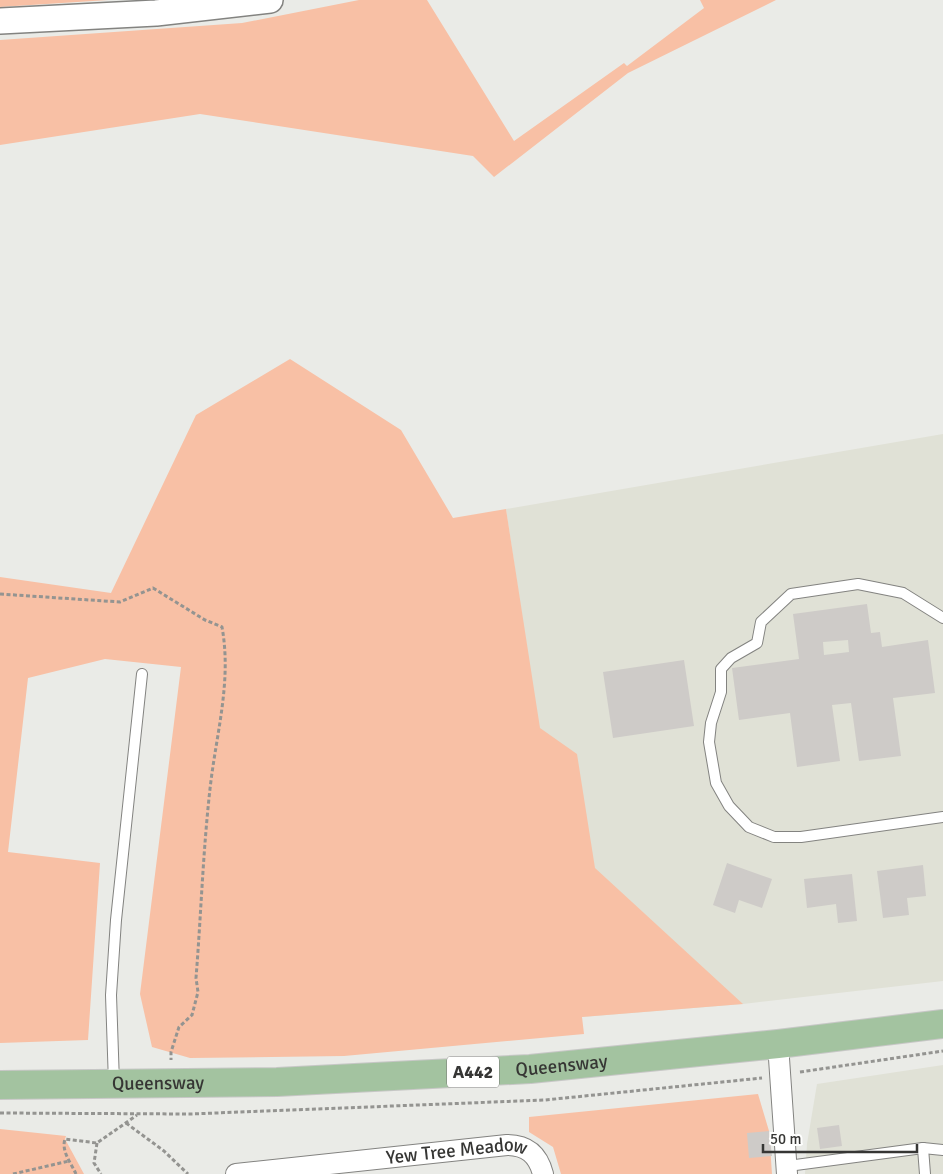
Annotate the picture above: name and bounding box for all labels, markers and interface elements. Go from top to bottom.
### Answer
street label: Queensway [515,1049,609,1082]
road number: A442 [447,1056,499,1088]
street label: Queensway [112,1071,204,1096]
scale bar [763,1122,917,1154]
text: 50 m [770,1130,801,1148]
street label: Yew Tree Meadow [385,1133,531,1170]

